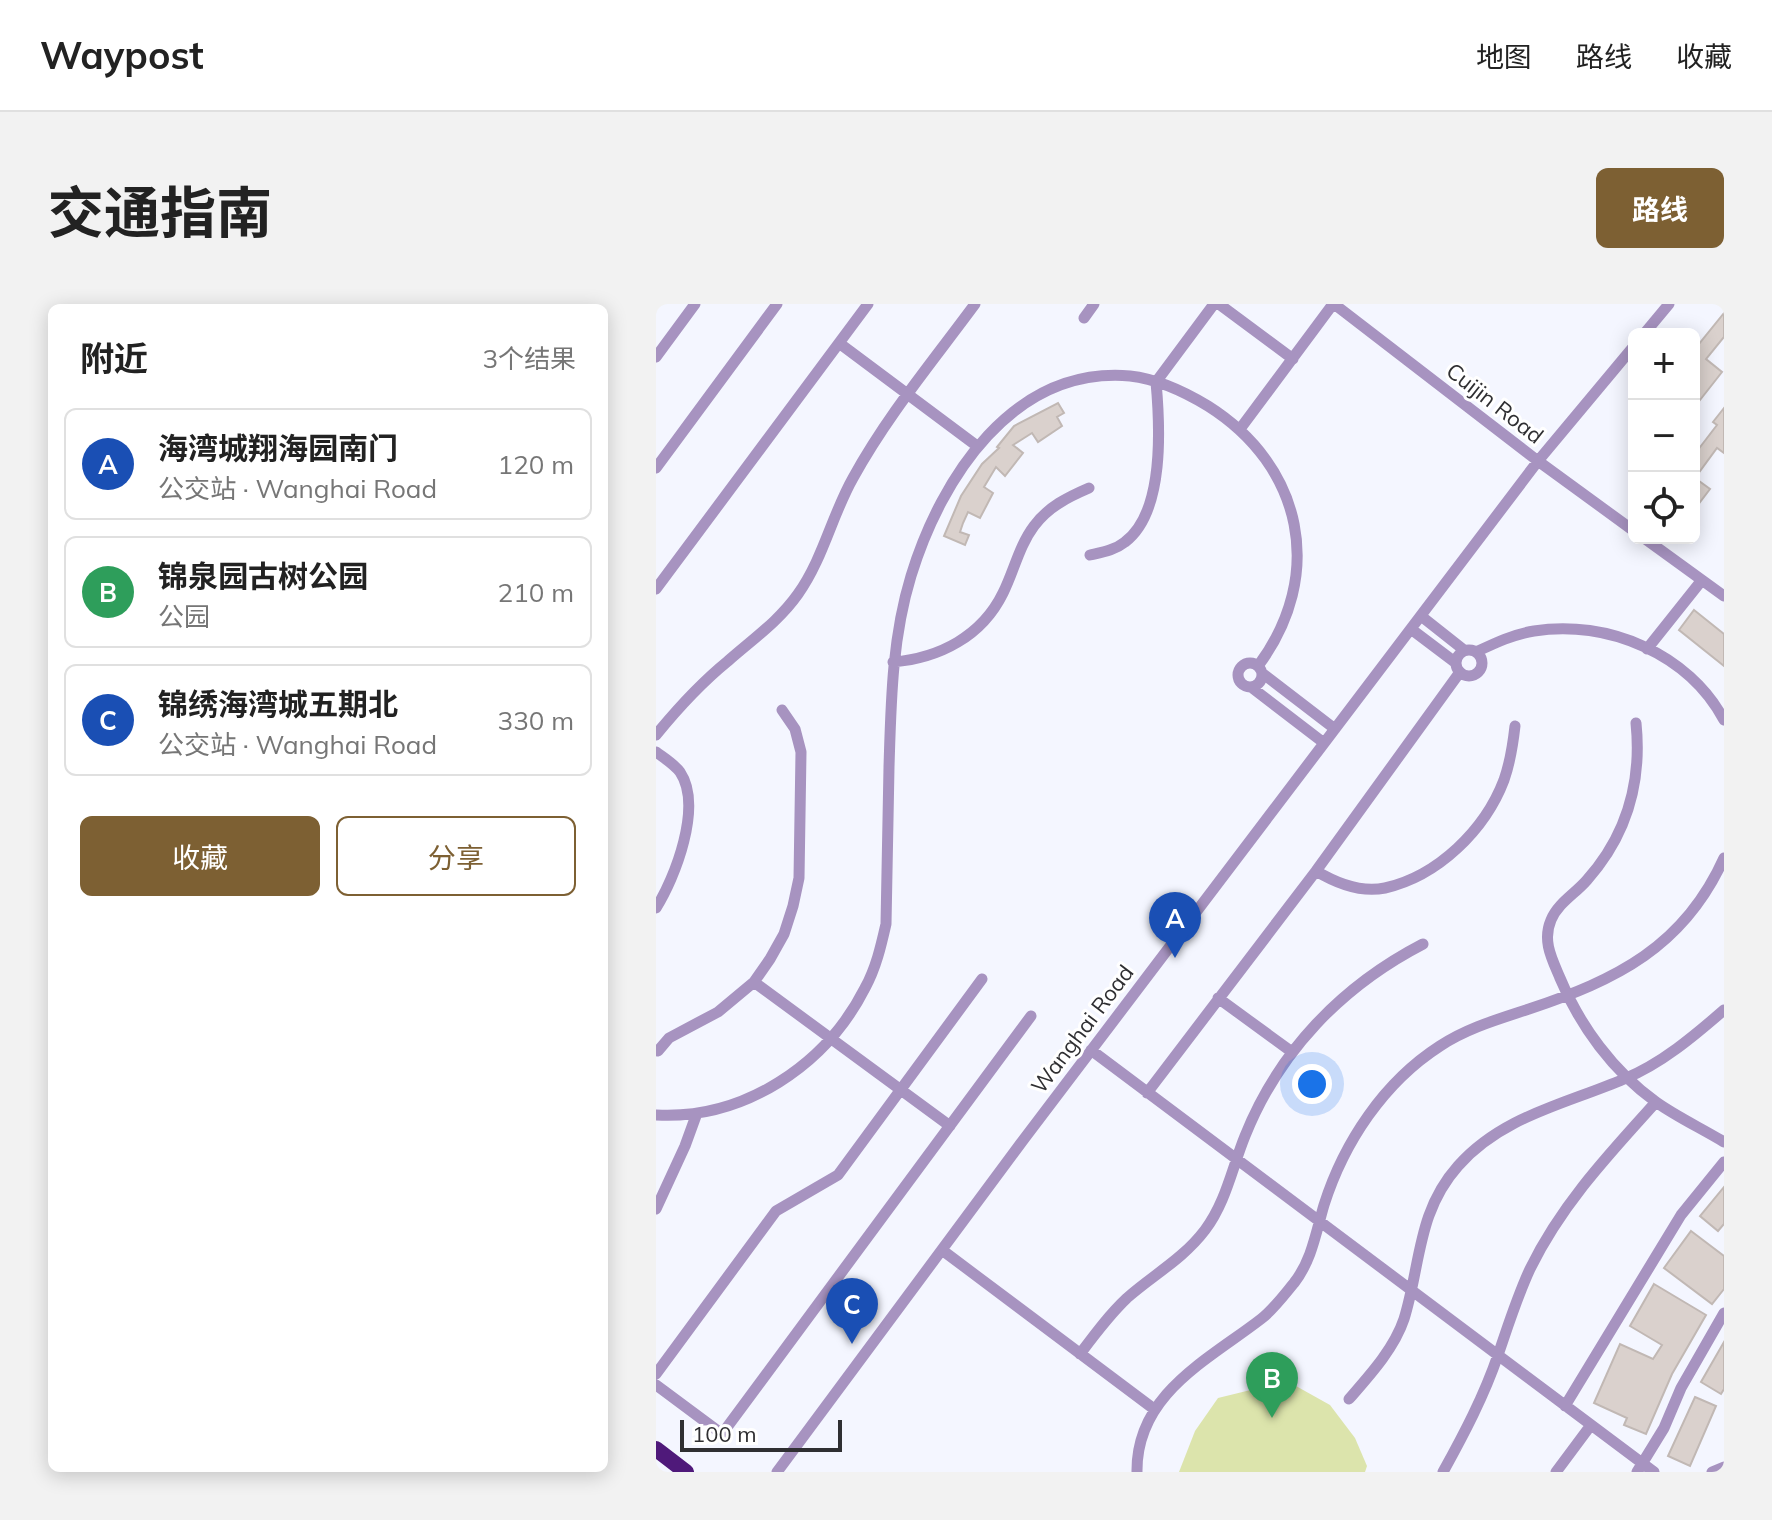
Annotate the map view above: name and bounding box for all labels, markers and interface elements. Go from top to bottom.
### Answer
text: Waypost [40,31,204,79]
text: 地图 [1476,39,1532,74]
text: 路线 [1576,39,1632,74]
text: 收藏 [1676,39,1732,74]
button: 路线 [1596,168,1724,248]
text: 交通指南 [48,177,272,247]
map controls [1628,328,1700,544]
button: + [1628,328,1700,400]
text: 附近 [80,337,148,380]
text: 3个结果 [482,342,576,375]
street label: Cuijin Road [1441,356,1549,450]
button: − [1628,400,1700,472]
text: 海湾城翔海园南门 [158,429,398,467]
text: A [98,448,118,481]
text: 120 m [498,448,574,481]
text: 公交站 · Wanghai Road [158,472,437,505]
button: locate [1628,472,1700,544]
text: 锦泉园古树公园 [158,557,368,595]
text: B [99,576,117,609]
text: 210 m [498,576,574,609]
text: 公园 [158,600,210,633]
text: 锦绣海湾城五期北 [158,685,398,723]
text: C [99,704,117,737]
text: 330 m [498,704,574,737]
text: 公交站 · Wanghai Road [158,728,437,761]
button: 收藏 [80,816,320,896]
button: 分享 [336,816,576,896]
pin: A [1149,892,1201,958]
street label: Wanghai Road [1025,959,1139,1099]
your location [1292,1064,1332,1104]
pin: C [826,1278,878,1344]
pin: B [1246,1352,1298,1418]
scale bar [680,1416,842,1452]
text: 100 m [692,1420,757,1448]

